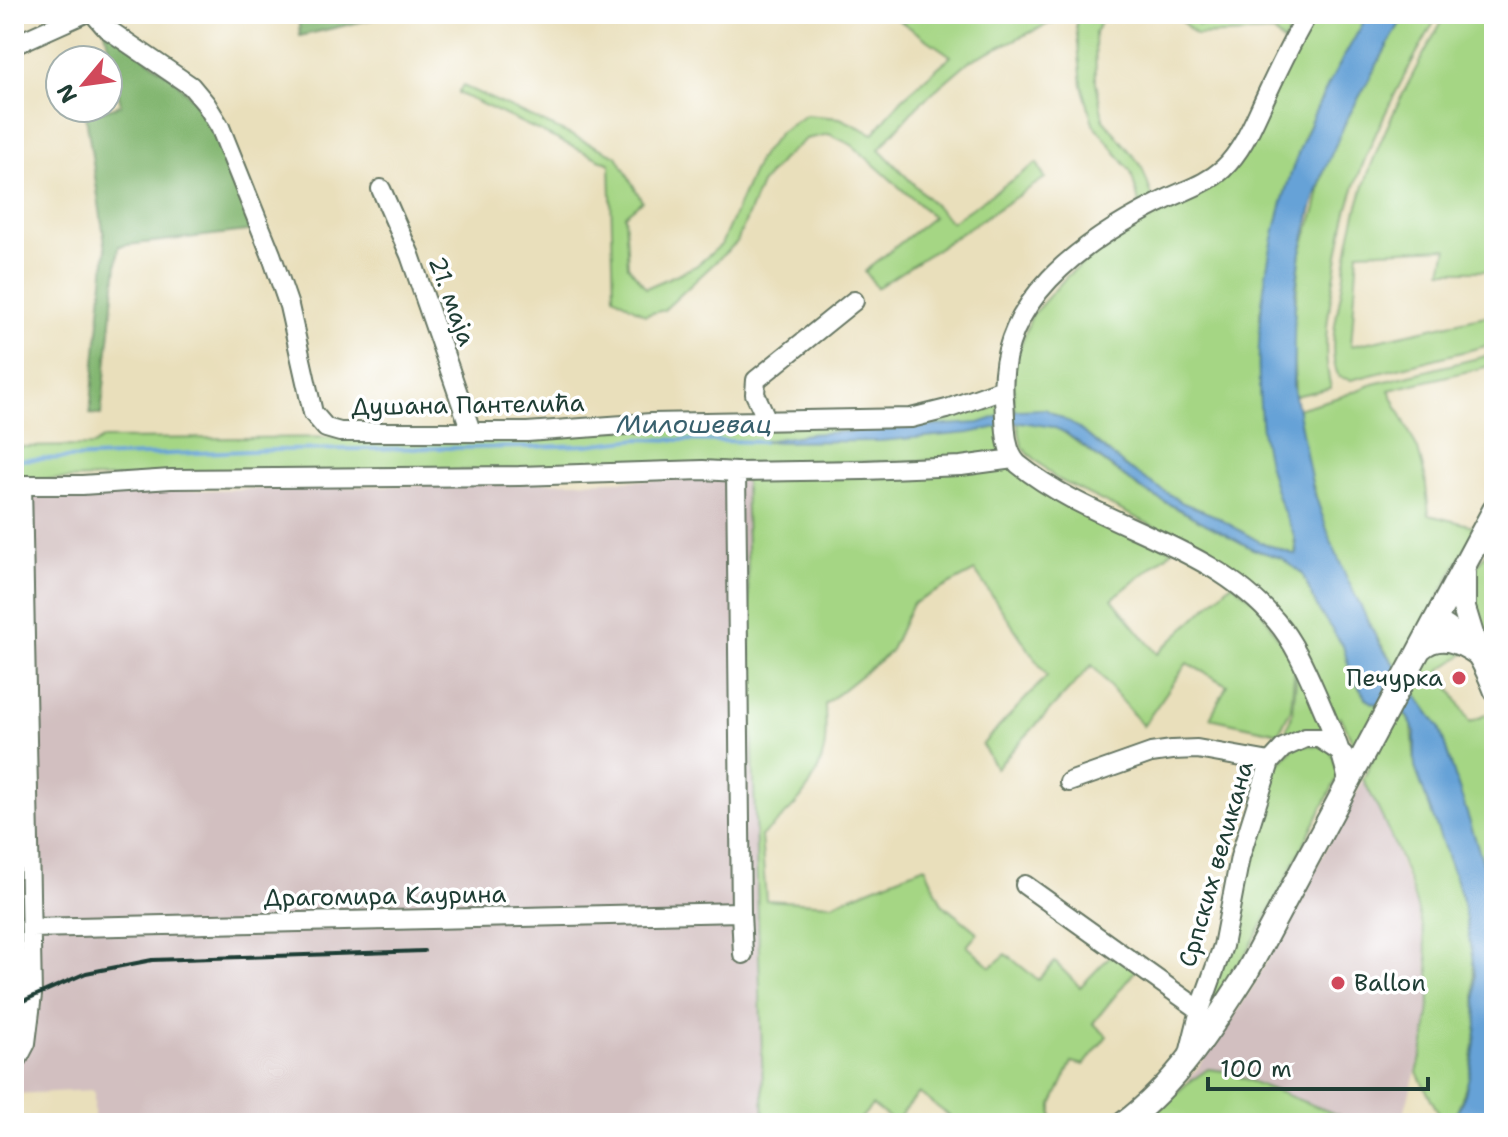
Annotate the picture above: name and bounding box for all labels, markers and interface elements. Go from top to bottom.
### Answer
north arrow [44,44,124,124]
text: N [50,79,84,108]
street label: 21. маја [421,252,483,350]
street label: Душана Пантелића [351,387,585,423]
water label: Милошевац [616,406,772,441]
place label: Печурка [1346,662,1443,694]
marker: Печурка [1450,669,1468,687]
street label: Српских великана [1171,757,1261,971]
street label: Драгомира Каурина [263,878,507,914]
place label: Ballon [1354,967,1426,999]
marker: Ballon [1329,974,1347,992]
scale bar [1208,1041,1428,1091]
text: 100 m [1220,1053,1292,1085]

